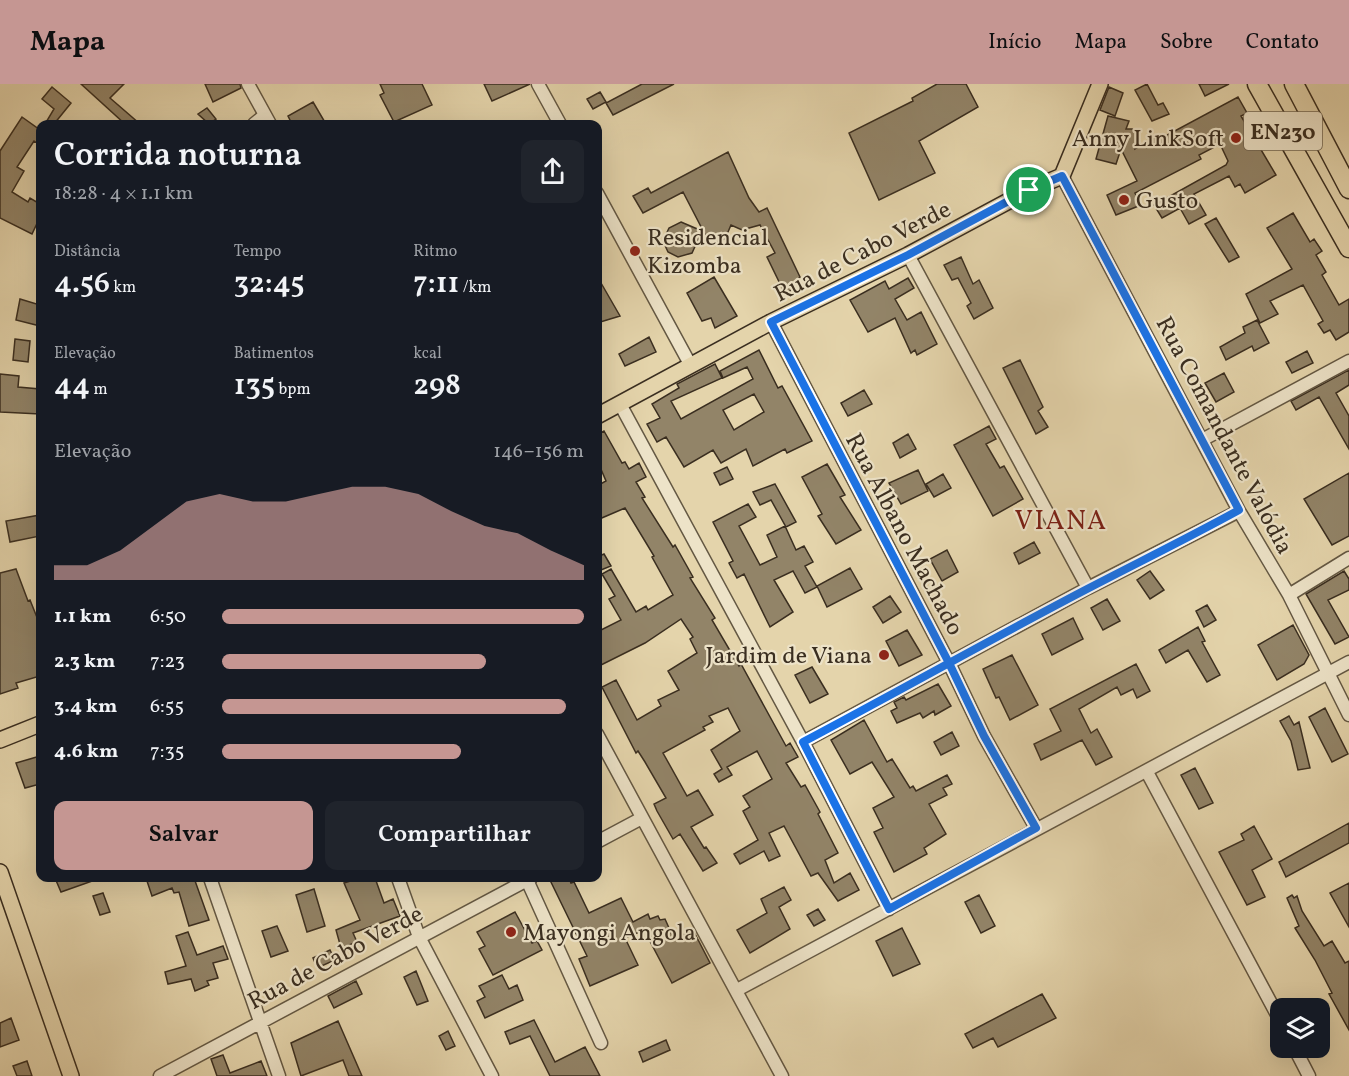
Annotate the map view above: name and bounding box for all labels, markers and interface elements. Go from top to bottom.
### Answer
text: Mapa [30,23,105,62]
text: Início [988,28,1041,57]
text: Mapa [1074,28,1127,57]
text: Sobre [1160,28,1213,57]
text: Contato [1246,28,1319,57]
road number: EN230 [1244,112,1322,150]
place label: Anny LinkSoft [1072,123,1224,157]
marker: Anny LinkSoft [1229,131,1243,145]
text: Corrida noturna [54,134,302,180]
button: share [521,140,584,203]
pin [1003,164,1054,215]
icon: arrive [1012,173,1045,206]
text: 18:28 · 4 × 1.1 km [54,180,193,208]
place label: Gusto [1136,185,1198,219]
street label: Rua de Cabo Verde [769,193,957,312]
marker: Gusto [1117,193,1131,207]
place label: Residencial Kizomba [647,222,768,284]
text: Distância [54,241,120,263]
text: Tempo [234,241,281,263]
text: Ritmo [413,241,457,263]
marker: Residencial Kizomba [628,244,642,258]
text: 4.56 [54,263,110,305]
text: 32:45 [234,263,305,305]
text: 7:11 [413,263,459,305]
text: km [110,277,136,299]
text: /km [459,277,491,299]
street label: Rua Comandante Valódia [1146,311,1300,561]
text: Elevação [54,343,116,365]
text: Batimentos [234,343,314,365]
text: kcal [413,343,442,365]
text: 44 [54,365,90,407]
text: 135 [234,365,275,407]
text: 298 [413,365,461,407]
text: m [90,379,108,401]
text: bpm [275,379,311,401]
street label: Rua Albano Machado [835,428,971,642]
text: Elevação [54,438,131,466]
text: 146–156 m [493,438,584,466]
district label: VIANA [1014,503,1108,541]
text: 1.1 km [54,603,111,631]
text: 6:50 [150,603,186,631]
place label: Jardim de Viana [706,640,872,674]
text: 2.3 km [54,648,115,676]
text: 7:23 [150,648,185,676]
marker: Jardim de Viana [877,648,891,662]
text: 3.4 km [54,693,117,721]
text: 6:55 [150,693,184,721]
text: 4.6 km [54,738,118,766]
text: 7:35 [150,738,184,766]
button: Salvar [54,801,313,870]
button: Compartilhar [325,801,584,870]
street label: Rua de Cabo Verde [242,898,430,1019]
place label: Mayongi Angola [523,917,696,951]
marker: Mayongi Angola [504,925,518,939]
map controls [1270,998,1330,1058]
button: layers [1270,998,1330,1058]

